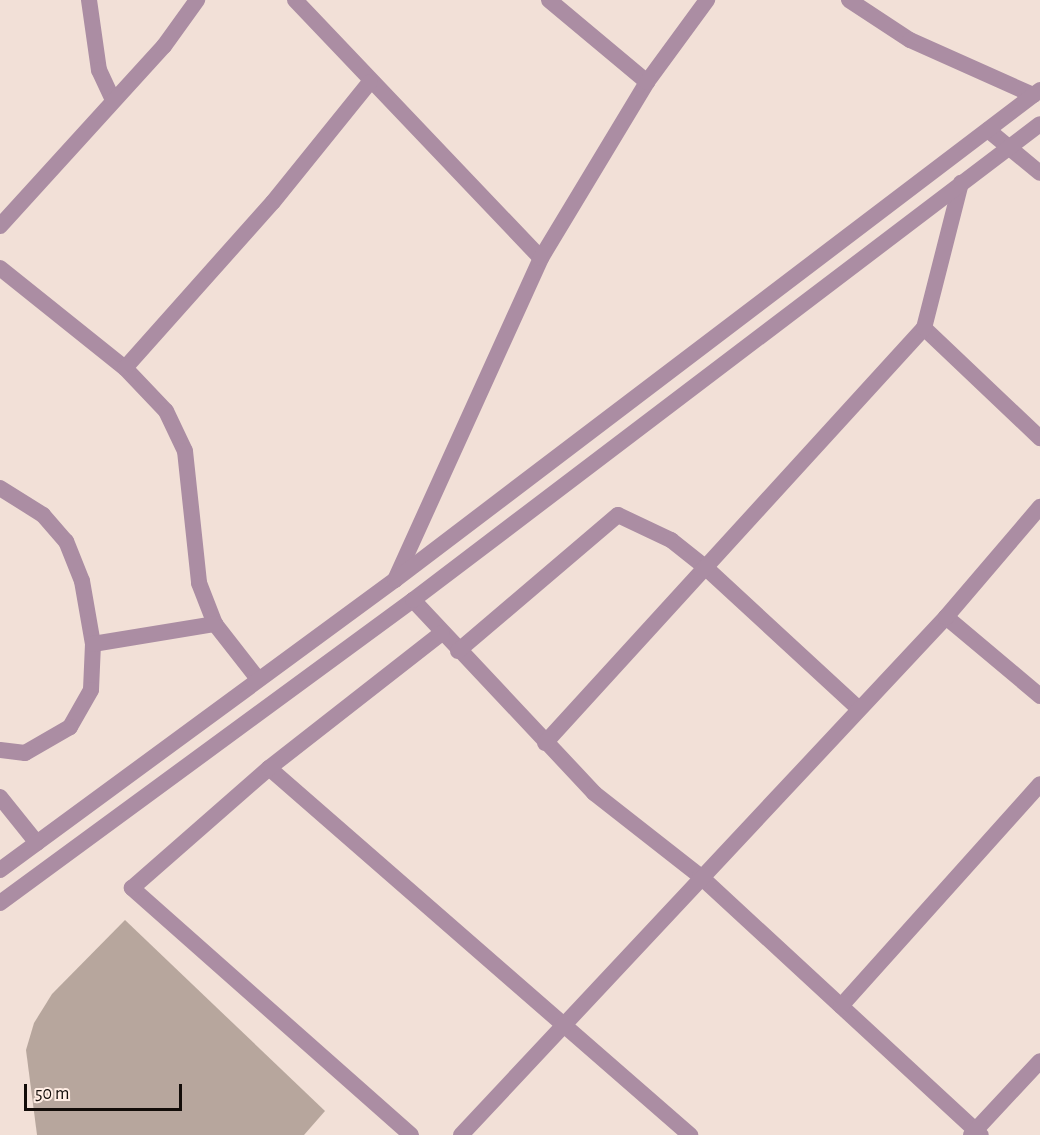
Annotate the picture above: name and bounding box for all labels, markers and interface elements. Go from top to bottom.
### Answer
scale bar [27,1072,184,1110]
text: 50 m [35,1085,69,1103]

